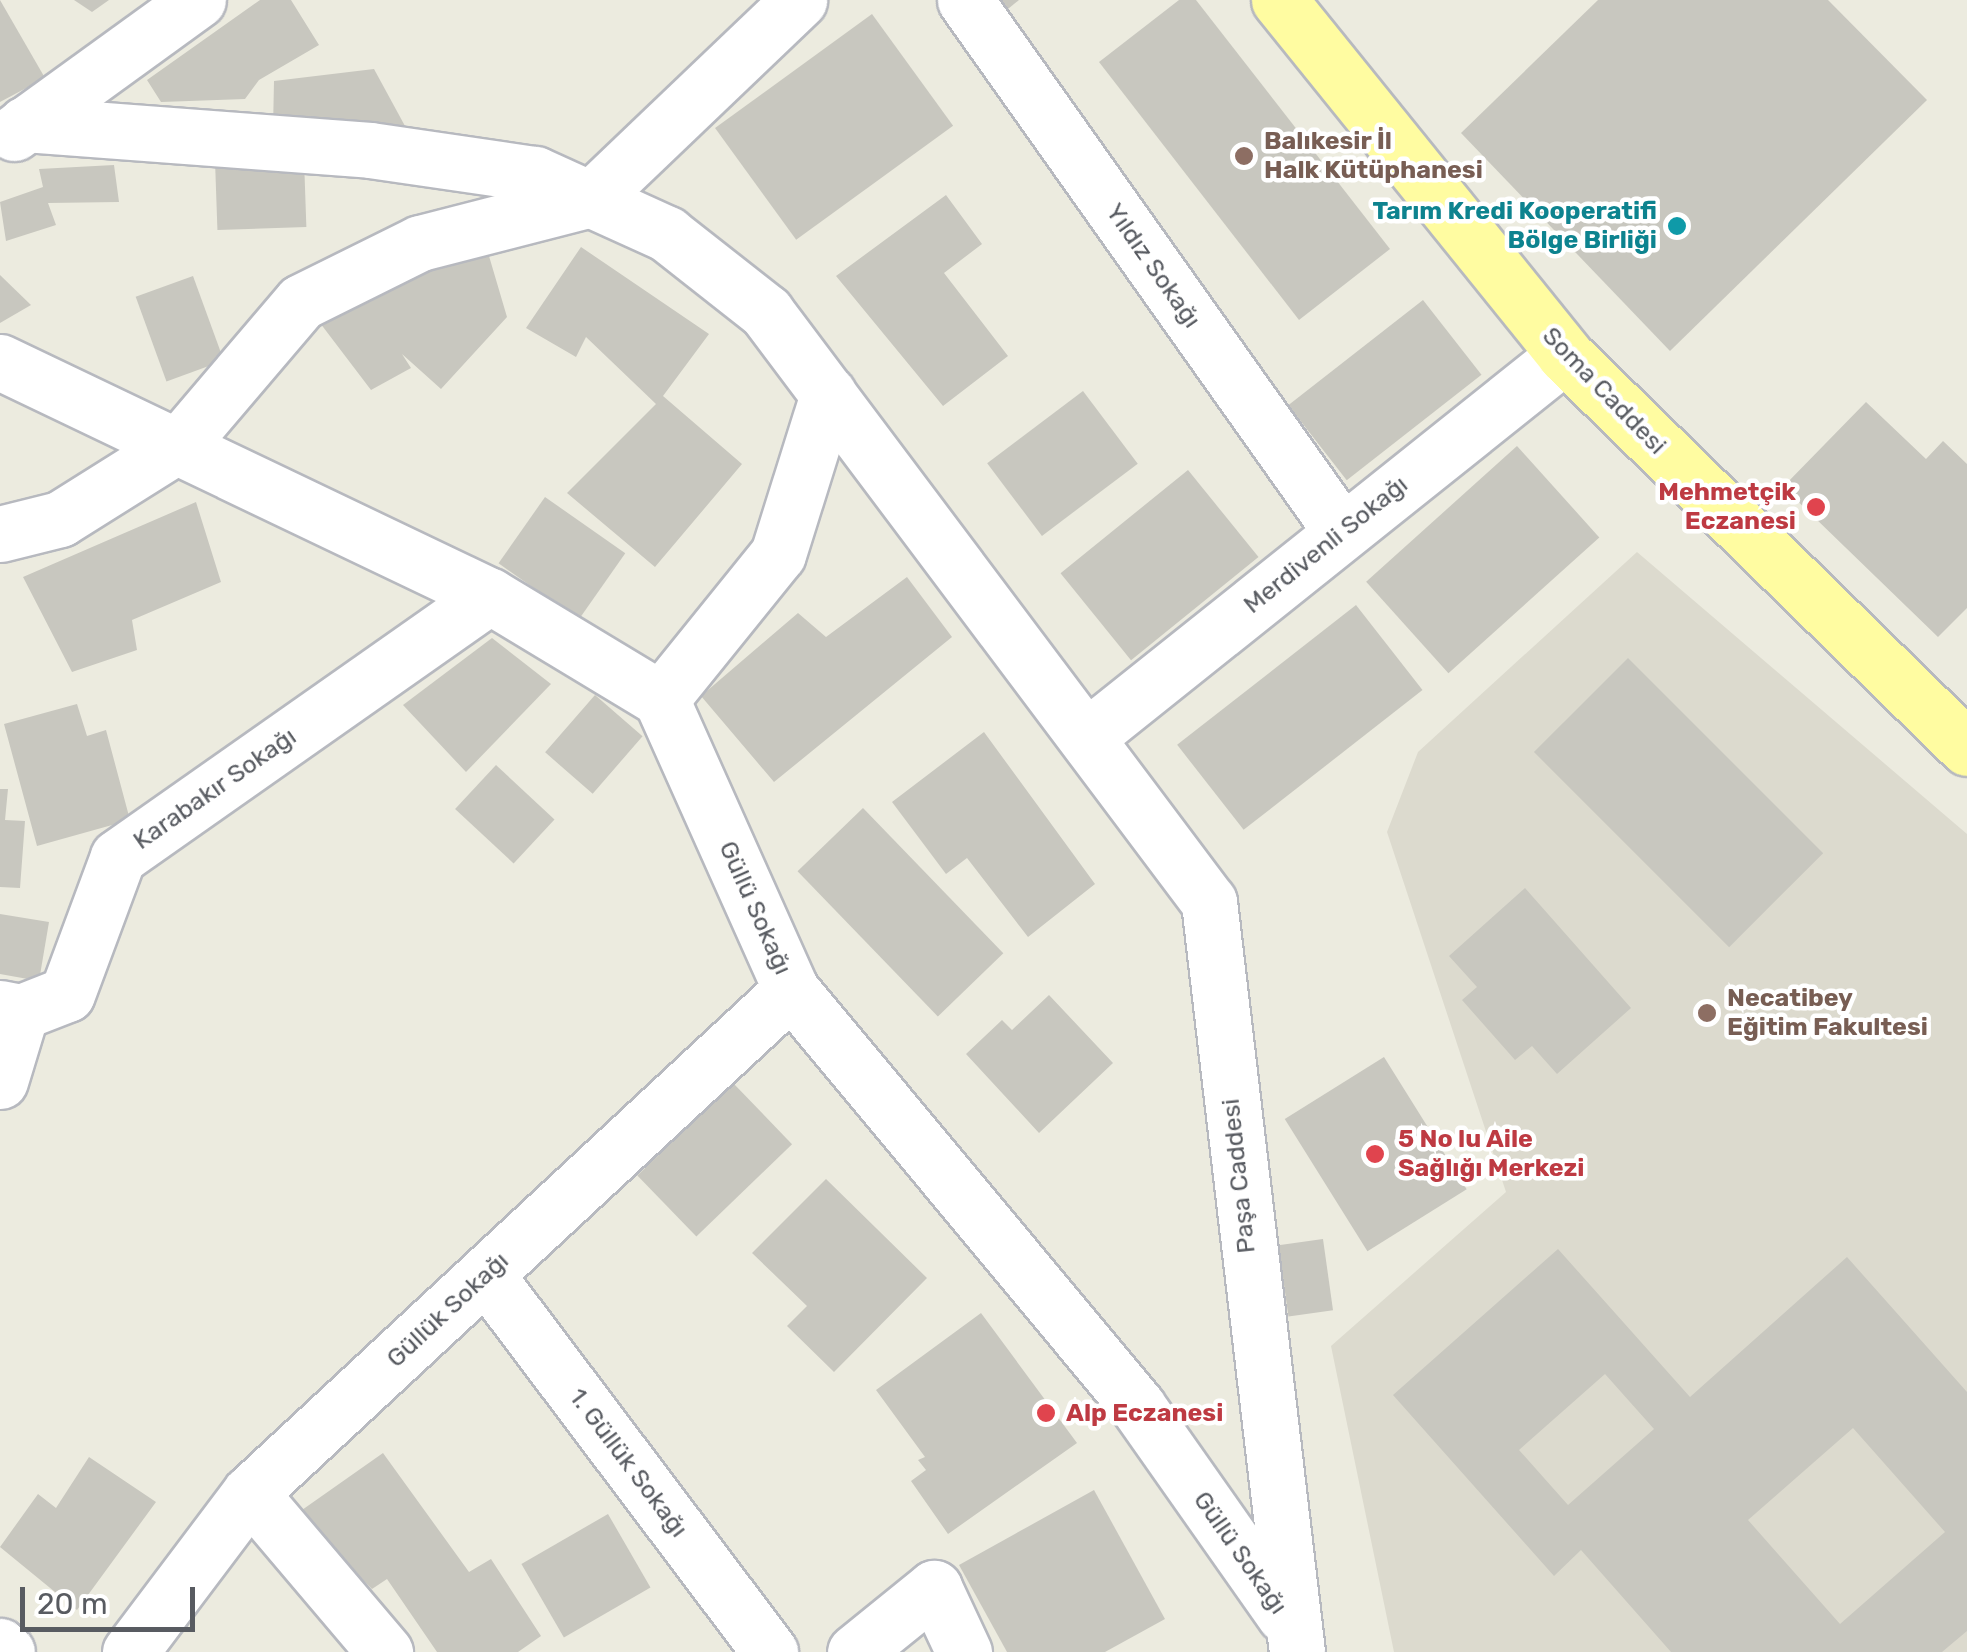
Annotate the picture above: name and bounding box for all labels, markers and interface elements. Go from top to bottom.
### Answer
place label: Balıkesir İl Halk Kütüphanesi [1264,127,1483,186]
marker: Balıkesir İl Halk Kütüphanesi [1233,145,1255,167]
place label: Tarım Kredi Kooperatifi Bölge Birliği [1373,197,1657,256]
street label: Yıldız Sokağı [1099,198,1207,334]
marker: Tarım Kredi Kooperatifi Bölge Birliği [1666,215,1688,237]
street label: Soma Caddesi [1536,321,1672,461]
street label: Merdivenli Sokağı [1238,470,1414,620]
place label: Mehmetçik Eczanesi [1658,478,1796,537]
marker: Mehmetçik Eczanesi [1805,496,1827,518]
street label: Karabakır Sokağı [128,722,302,856]
street label: Güllü Sokağı [712,837,798,979]
place label: Necatibey Eğitim Fakultesi [1727,984,1928,1043]
marker: Necatibey Eğitim Fakultesi [1696,1002,1718,1024]
street label: Paşa Caddesi [1216,1097,1262,1255]
place label: 5 No lu Aile Sağlığı Merkezi [1398,1125,1585,1184]
marker: 5 No lu Aile Sağlığı Merkezi [1362,1141,1388,1167]
street label: Güllük Sokağı [381,1246,515,1374]
street label: 1. Güllük Sokağı [562,1383,694,1543]
place label: Alp Eczanesi [1066,1398,1223,1428]
marker: Alp Eczanesi [1035,1402,1057,1424]
street label: Güllü Sokağı [1187,1486,1293,1620]
scale bar [25,1567,200,1629]
text: 20 m [37,1586,108,1622]

